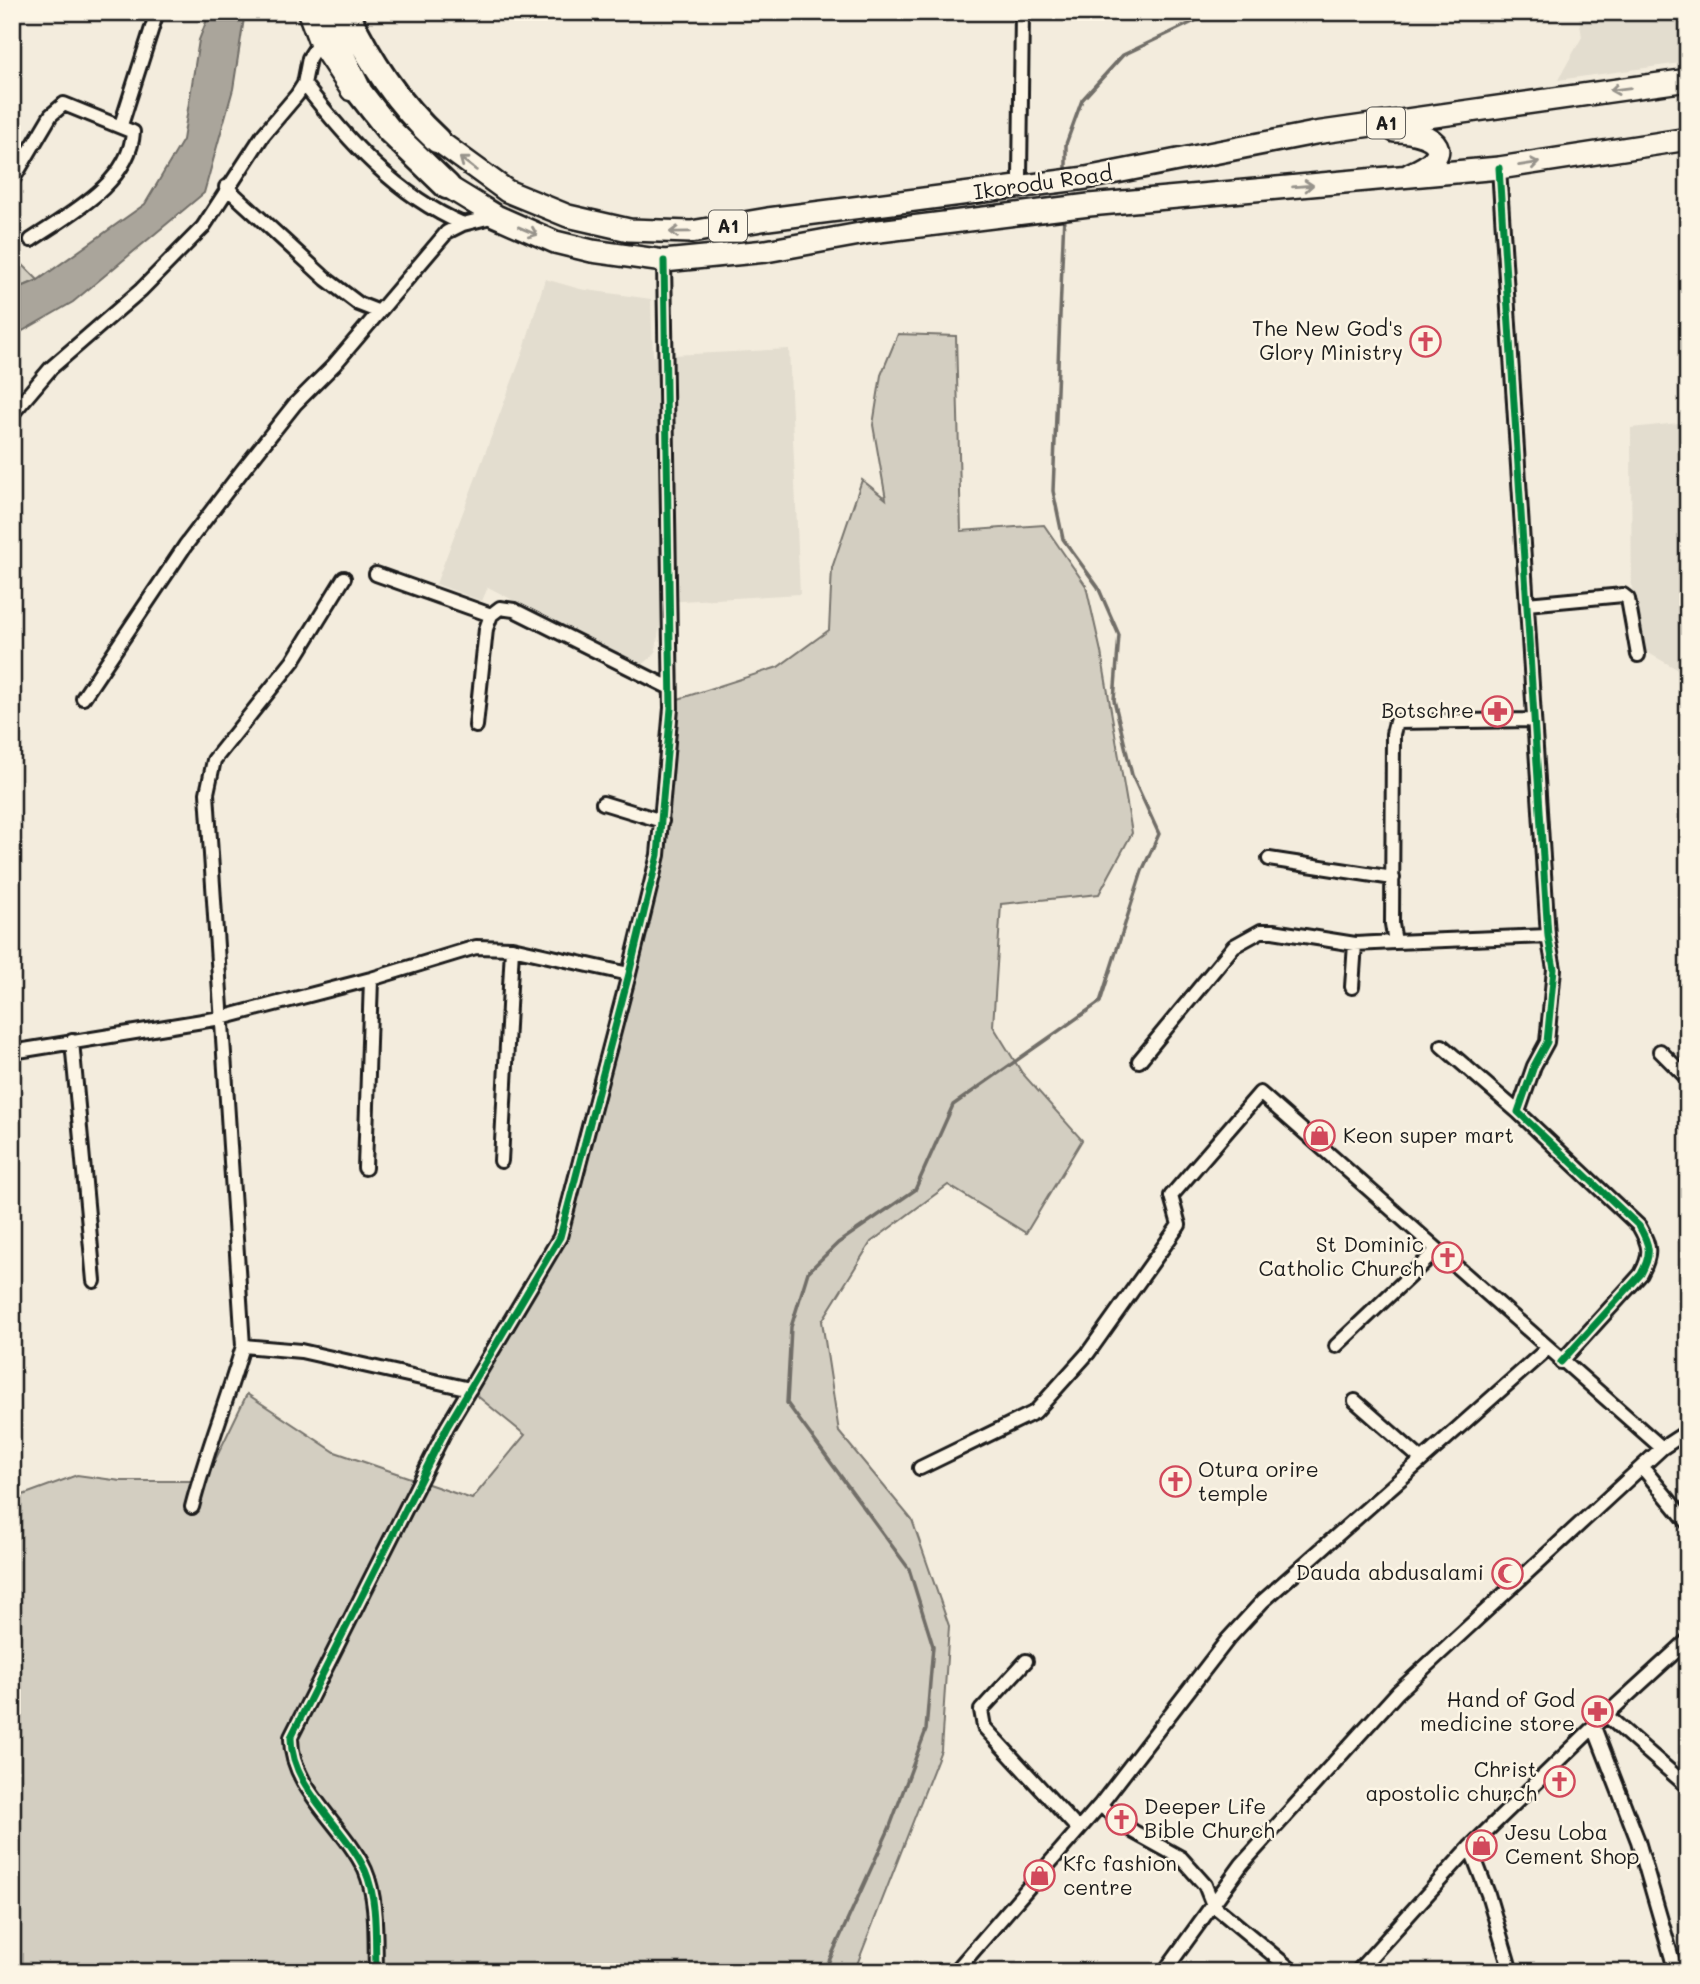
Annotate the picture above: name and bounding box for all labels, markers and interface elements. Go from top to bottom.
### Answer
one-way arrow [1609,83,1632,96]
road number: A1 [1367,108,1405,139]
one-way arrow [459,157,477,172]
one-way arrow [1517,157,1540,170]
street label: Ikorodu Road [972,158,1114,205]
one-way arrow [1291,179,1314,192]
road number: A1 [709,210,747,242]
one-way arrow [517,225,539,238]
one-way arrow [669,225,692,239]
place label: The New God's Glory Ministry [1252,314,1403,365]
church icon: The New God's Glory Ministry [1409,324,1443,358]
pharmacy icon: Botschre [1480,694,1514,728]
place label: Botschre [1381,696,1474,723]
shop icon: Keon super mart [1303,1119,1337,1153]
place label: Keon super mart [1343,1121,1514,1148]
place label: St Dominic Catholic Church [1259,1230,1424,1281]
church icon: St Dominic Catholic Church [1430,1240,1464,1274]
place label: Otura orire temple [1198,1455,1319,1506]
church icon: Otura orire temple [1158,1465,1192,1499]
mosque icon: Dauda abdusalami [1490,1556,1524,1590]
place label: Dauda abdusalami [1296,1558,1484,1585]
place label: Hand of God medicine store [1420,1685,1575,1736]
pharmacy icon: Hand of God medicine store [1581,1695,1615,1729]
place label: Christ apostolic church [1365,1755,1537,1806]
church icon: Christ apostolic church [1543,1765,1577,1799]
place label: Deeper Life Bible Church [1144,1792,1275,1843]
church icon: Deeper Life Bible Church [1104,1802,1138,1836]
place label: Jesu Loba Cement Shop [1505,1818,1639,1869]
shop icon: Jesu Loba Cement Shop [1465,1828,1499,1862]
place label: Kfc fashion centre [1063,1849,1177,1900]
shop icon: Kfc fashion centre [1023,1859,1057,1893]

